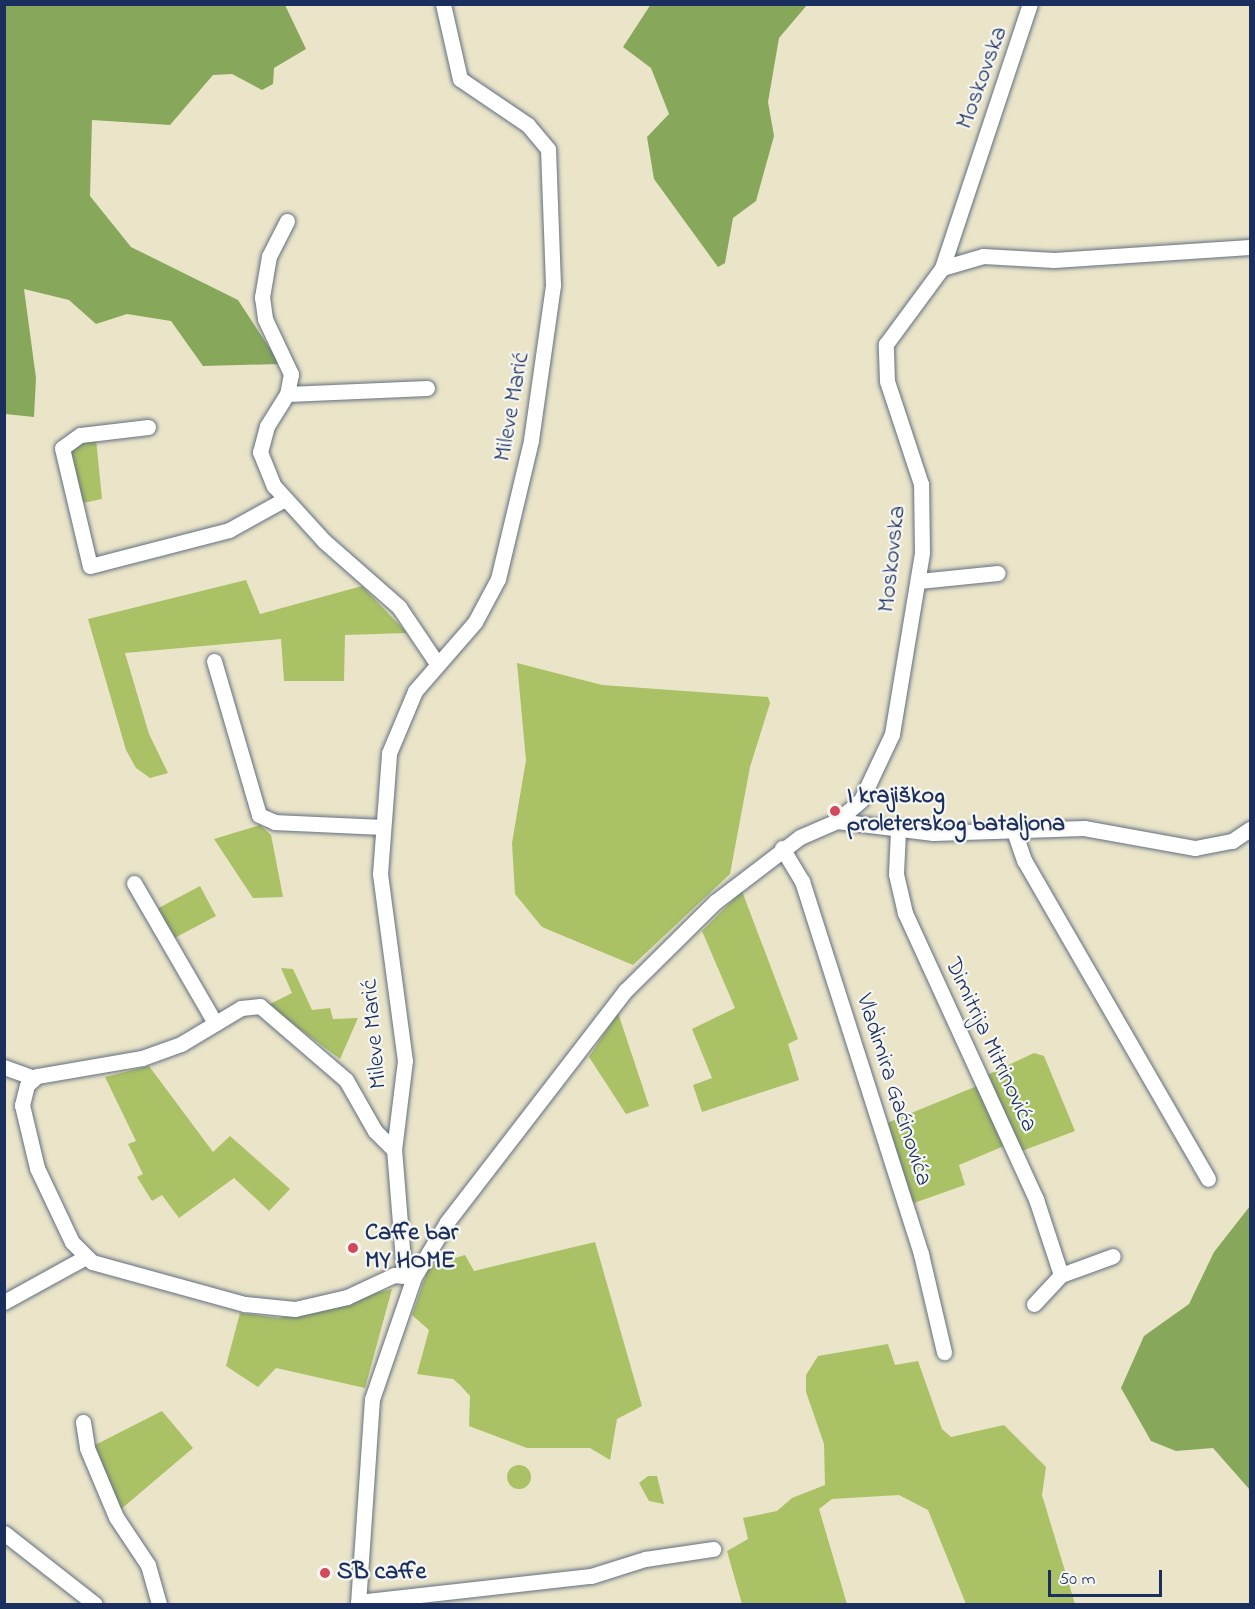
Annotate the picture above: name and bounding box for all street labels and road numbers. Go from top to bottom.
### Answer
street label: Moskovska [951,23,1015,133]
street label: Mileve Marić [489,350,537,464]
street label: Moskovska [873,504,913,614]
street label: Dimitrija Mitrinovića [937,953,1043,1137]
street label: Mileve Marić [356,978,394,1090]
street label: Vladimira Gaćinovića [848,990,938,1190]

